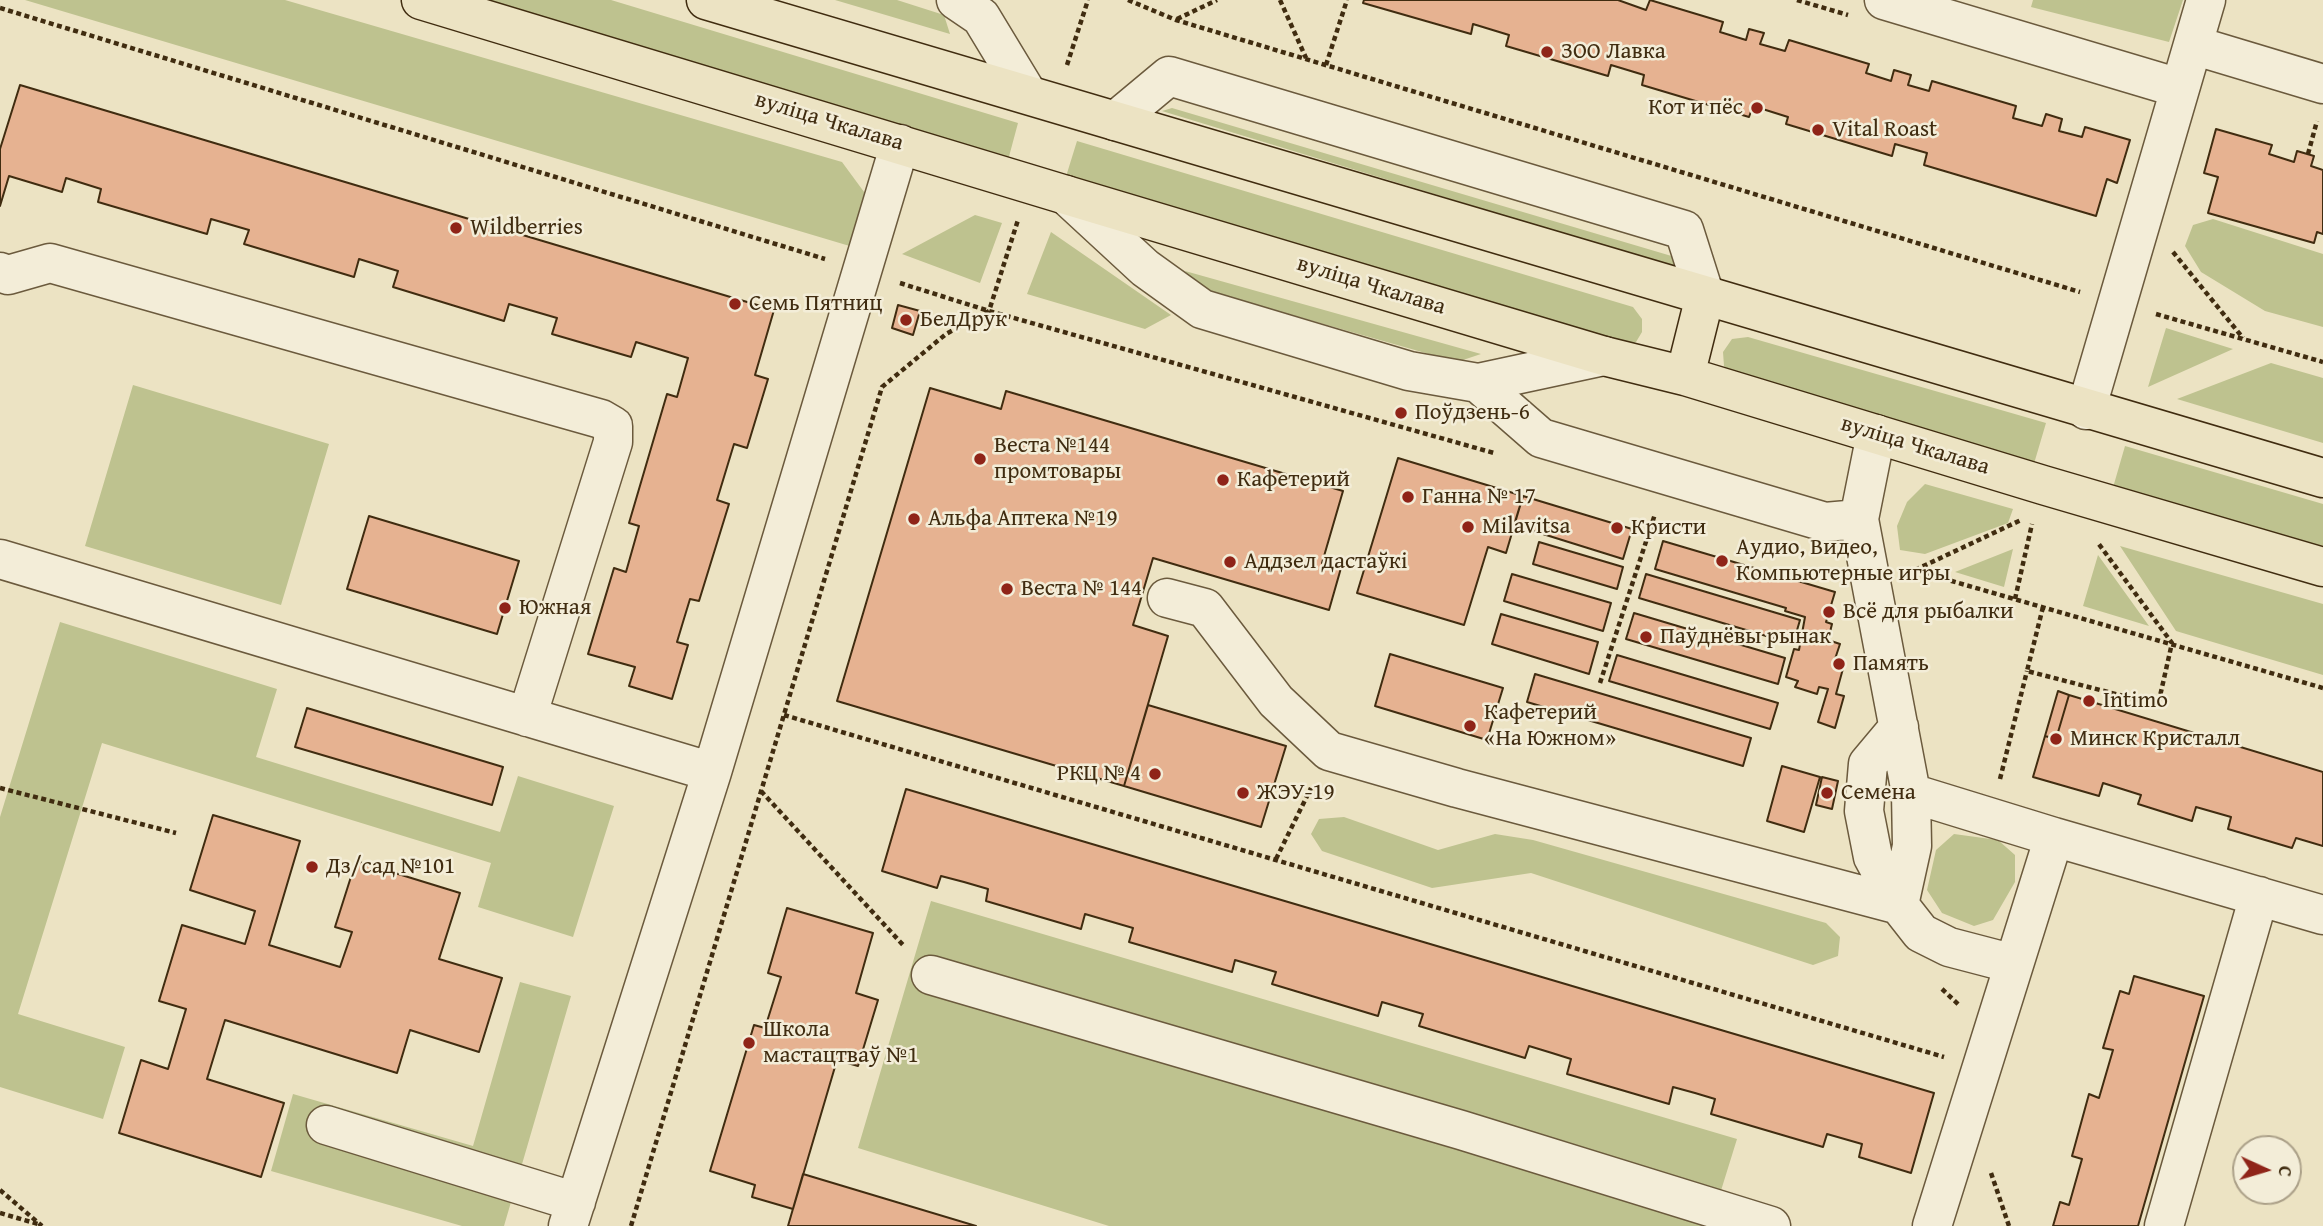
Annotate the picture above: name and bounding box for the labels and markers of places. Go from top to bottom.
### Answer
place label: ЗОО Лавка [1561,38,1666,66]
marker: ЗОО Лавка [1539,44,1555,60]
place label: Кот и пёс [1648,94,1743,122]
marker: Кот и пёс [1749,100,1765,116]
place label: Vital Roast [1832,116,1937,144]
marker: Vital Roast [1810,122,1826,138]
place label: Wildberries [470,214,583,242]
marker: Wildberries [448,220,464,236]
place label: Семь Пятниц [749,290,882,318]
marker: Семь Пятниц [727,296,743,312]
place label: БелДрук [920,306,1007,334]
marker: БелДрук [898,312,914,328]
place label: Поўдзень-6 [1415,399,1530,427]
marker: Поўдзень-6 [1393,405,1409,421]
place label: Веста №144 промтовары [994,432,1121,486]
marker: Веста №144 промтовары [972,451,988,467]
place label: Кафетерий [1237,466,1350,494]
marker: Кафетерий [1215,472,1231,488]
place label: Ганна № 17 [1422,483,1536,511]
marker: Ганна № 17 [1400,489,1416,505]
place label: Альфа Аптека №19 [928,505,1118,533]
marker: Альфа Аптека №19 [906,511,922,527]
place label: Milavitsa [1482,513,1570,541]
place label: Кристи [1631,514,1706,542]
marker: Milavitsa [1460,519,1476,535]
marker: Кристи [1609,520,1625,536]
place label: Аудио, Видео, Компьютерные игры [1736,534,1950,588]
place label: Аддзел дастаўкі [1244,548,1407,576]
marker: Аудио, Видео, Компьютерные игры [1714,553,1730,569]
marker: Аддзел дастаўкі [1222,554,1238,570]
place label: Веста № 144 [1021,575,1142,603]
marker: Веста № 144 [999,581,1015,597]
place label: Южная [519,594,591,622]
place label: Всё для рыбалки [1843,598,2014,626]
marker: Южная [497,600,513,616]
marker: Всё для рыбалки [1821,604,1837,620]
place label: Паўднёвы рынак [1660,623,1831,651]
marker: Паўднёвы рынак [1638,629,1654,645]
place label: Память [1853,650,1929,678]
marker: Память [1831,656,1847,672]
place label: Intimo [2103,687,2168,715]
marker: Intimo [2081,693,2097,709]
place label: Кафетерий «На Южном» [1484,699,1616,753]
marker: Кафетерий «На Южном» [1462,718,1478,734]
place label: Минск Кристалл [2070,725,2240,753]
marker: Минск Кристалл [2048,731,2064,747]
place label: РКЦ № 4 [1057,760,1141,788]
marker: РКЦ № 4 [1147,766,1163,782]
place label: ЖЭУ-19 [1257,779,1335,807]
place label: Семена [1841,779,1916,807]
marker: ЖЭУ-19 [1235,785,1251,801]
marker: Семена [1819,785,1835,801]
place label: Дз/сад №101 [326,853,455,881]
marker: Дз/сад №101 [304,859,320,875]
place label: Школа мастацтваў №1 [763,1016,919,1070]
marker: Школа мастацтваў №1 [741,1035,757,1051]

